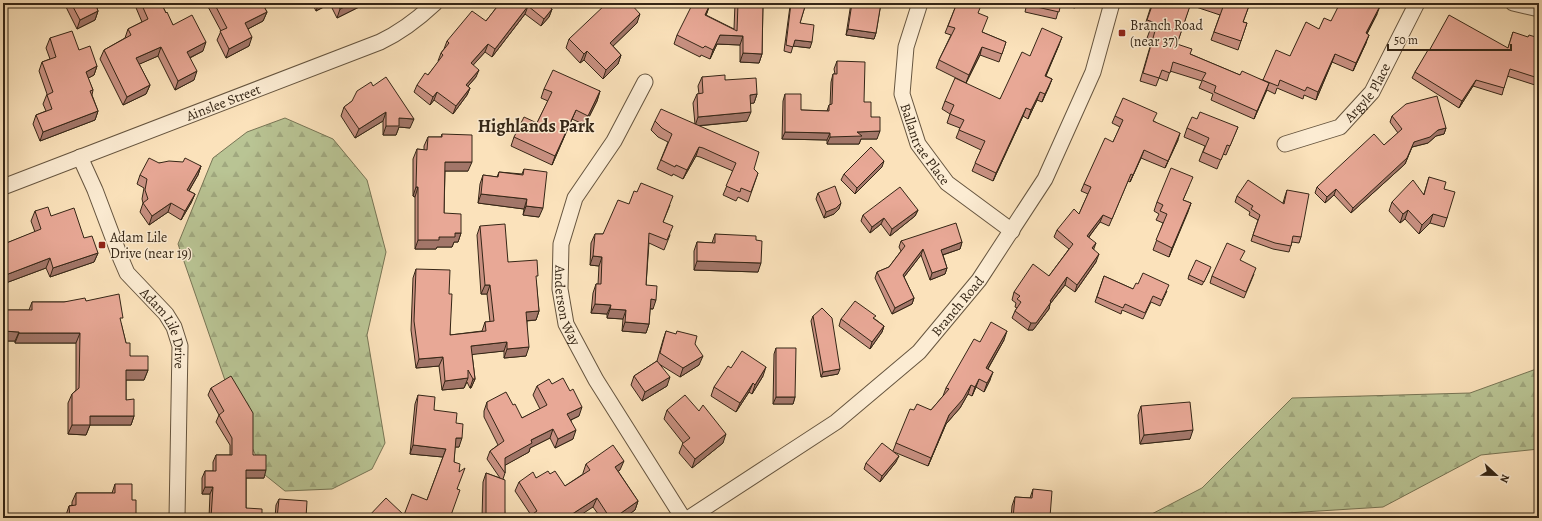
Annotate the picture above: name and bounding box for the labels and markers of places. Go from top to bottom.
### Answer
place label: Branch Road (near 37) [1130,16,1203,51]
marker: Branch Road (near 37) [1117,28,1127,38]
place label: Adam Lile Drive (near 19) [109,228,192,263]
marker: Adam Lile Drive (near 19) [97,240,107,250]

